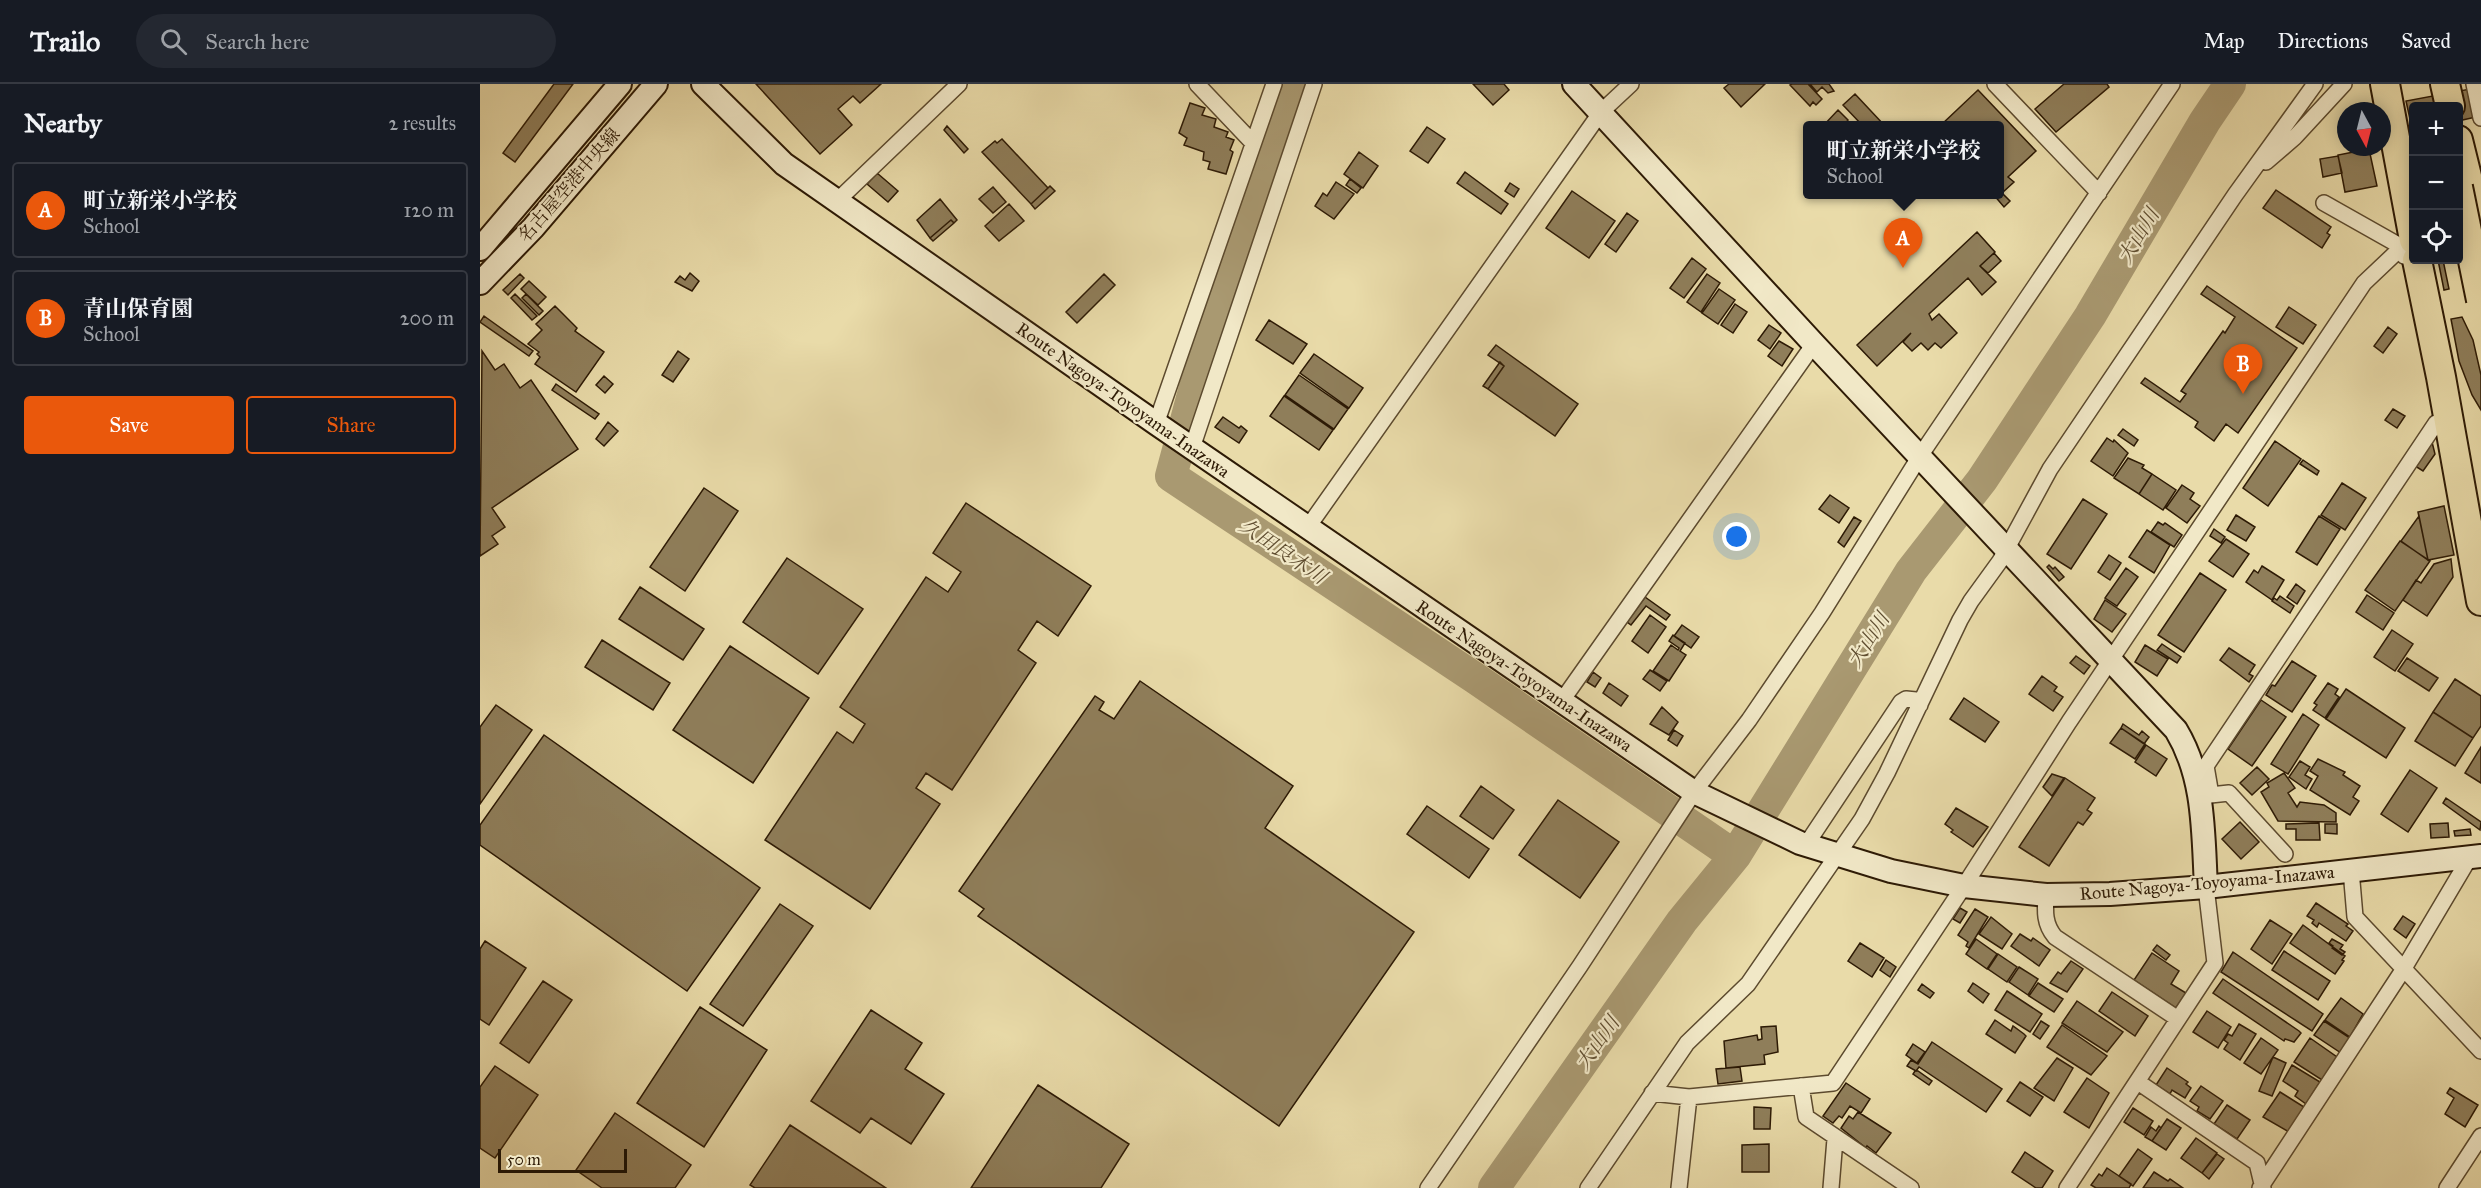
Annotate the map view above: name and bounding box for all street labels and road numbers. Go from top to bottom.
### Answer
street label: 名古屋空港中央線 [513,123,625,247]
street label: Route Nagoya-Toyoyama-Inazawa [1011,318,1234,483]
street label: Route Nagoya-Toyoyama-Inazawa [1411,595,1637,758]
street label: Route Nagoya-Toyoyama-Inazawa [2079,861,2336,906]

